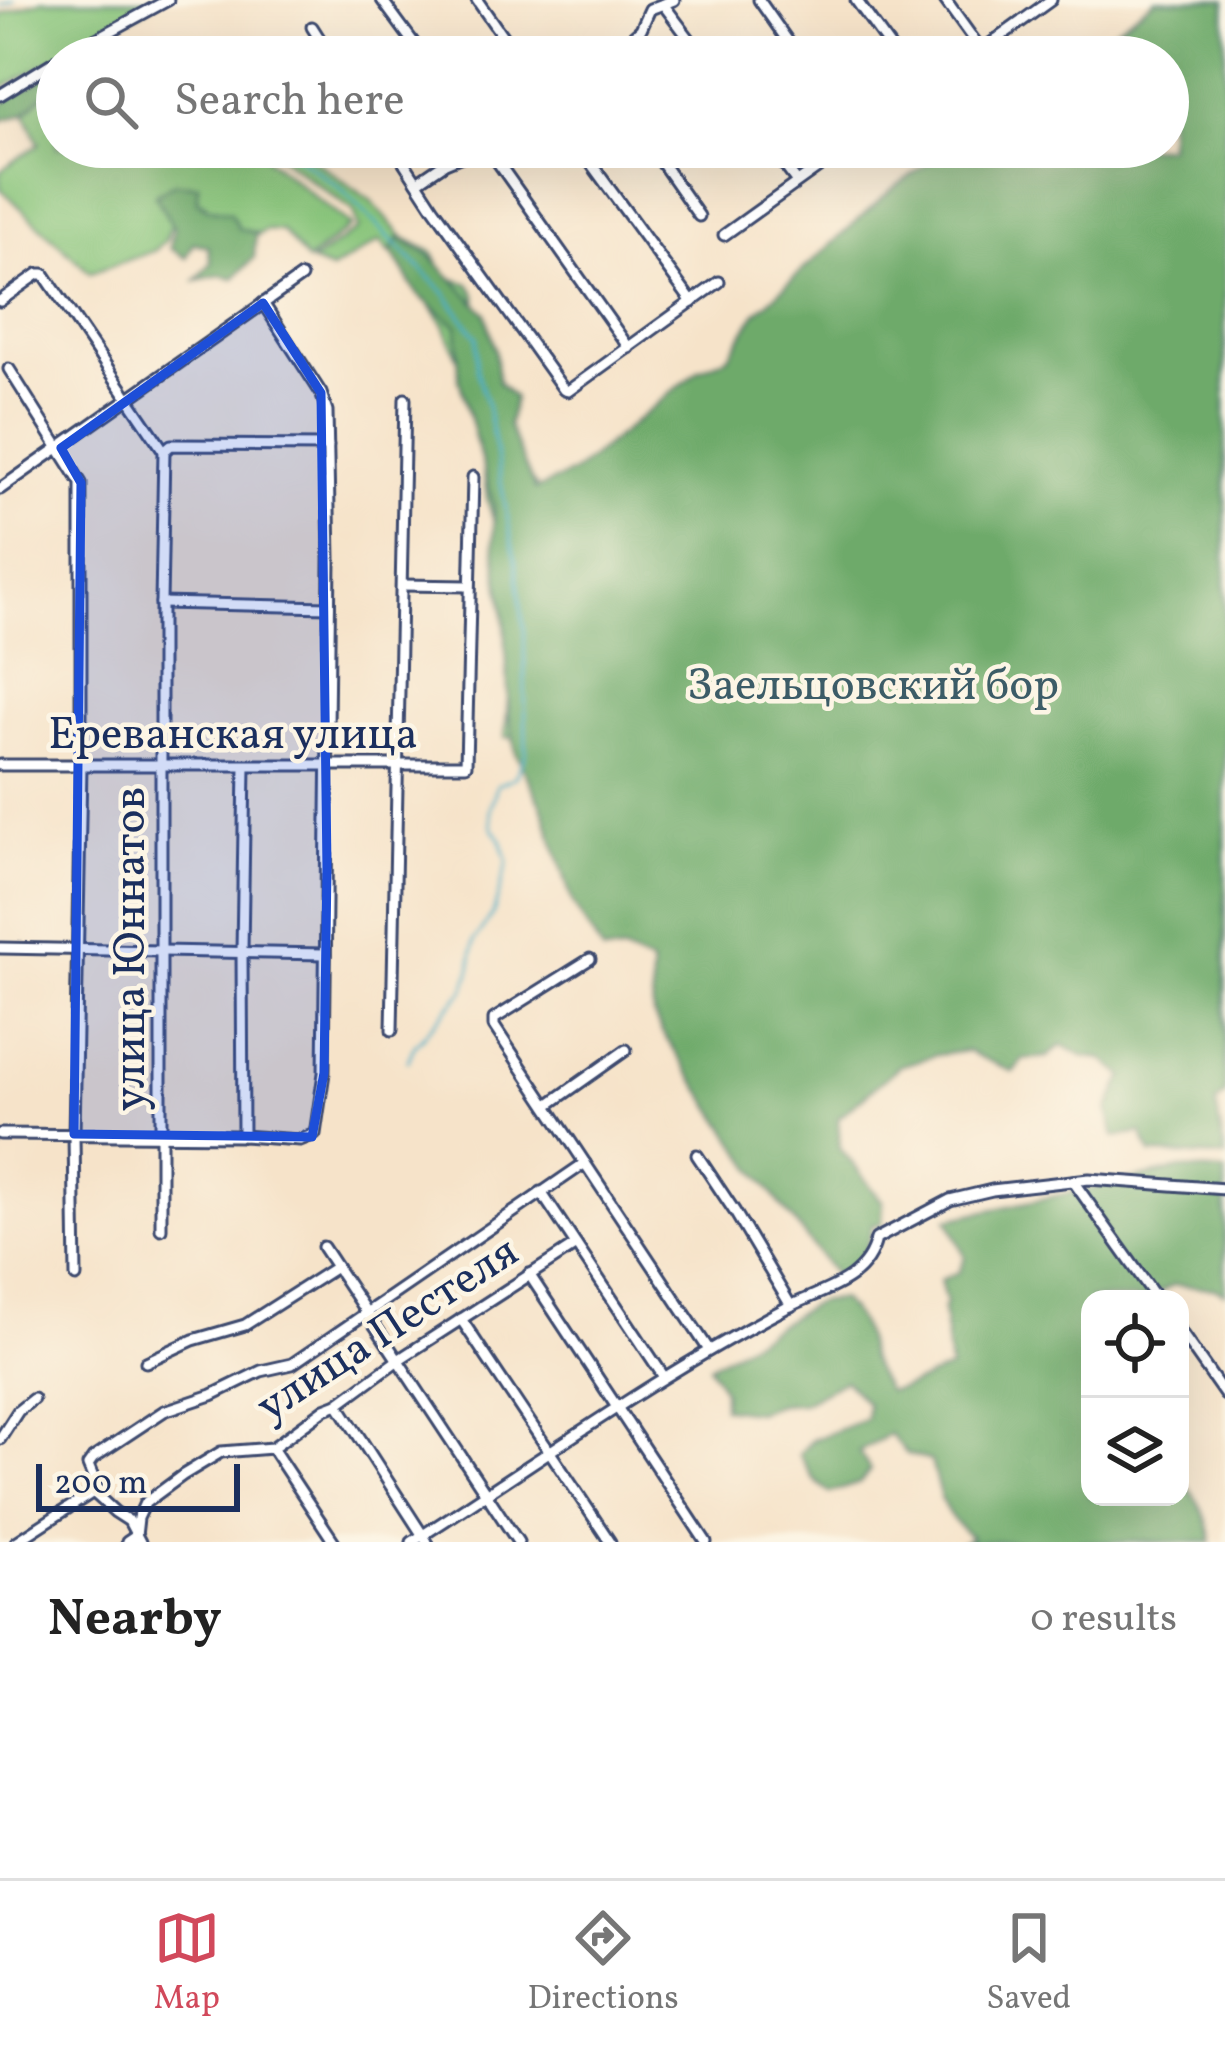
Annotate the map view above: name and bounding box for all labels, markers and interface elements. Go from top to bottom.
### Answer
search box [36,36,1189,168]
icon: search [78,69,144,135]
text: Search here [174,71,405,134]
park label: Заельцовский бор [687,656,1059,719]
street label: Ереванская улица [48,705,418,768]
street label: улица Юннатов [101,787,164,1111]
street label: улица Пестеля [245,1222,532,1439]
map controls [1081,1290,1189,1506]
button: locate [1081,1290,1189,1398]
button: layers [1081,1398,1189,1506]
scale bar [36,1458,240,1511]
text: 200 m [54,1462,148,1508]
text: Nearby [48,1585,222,1656]
text: 0 results [1030,1593,1177,1647]
tab: Map [154,1905,220,2023]
tab: Directions [527,1905,679,2023]
tab: Saved [986,1905,1071,2023]

